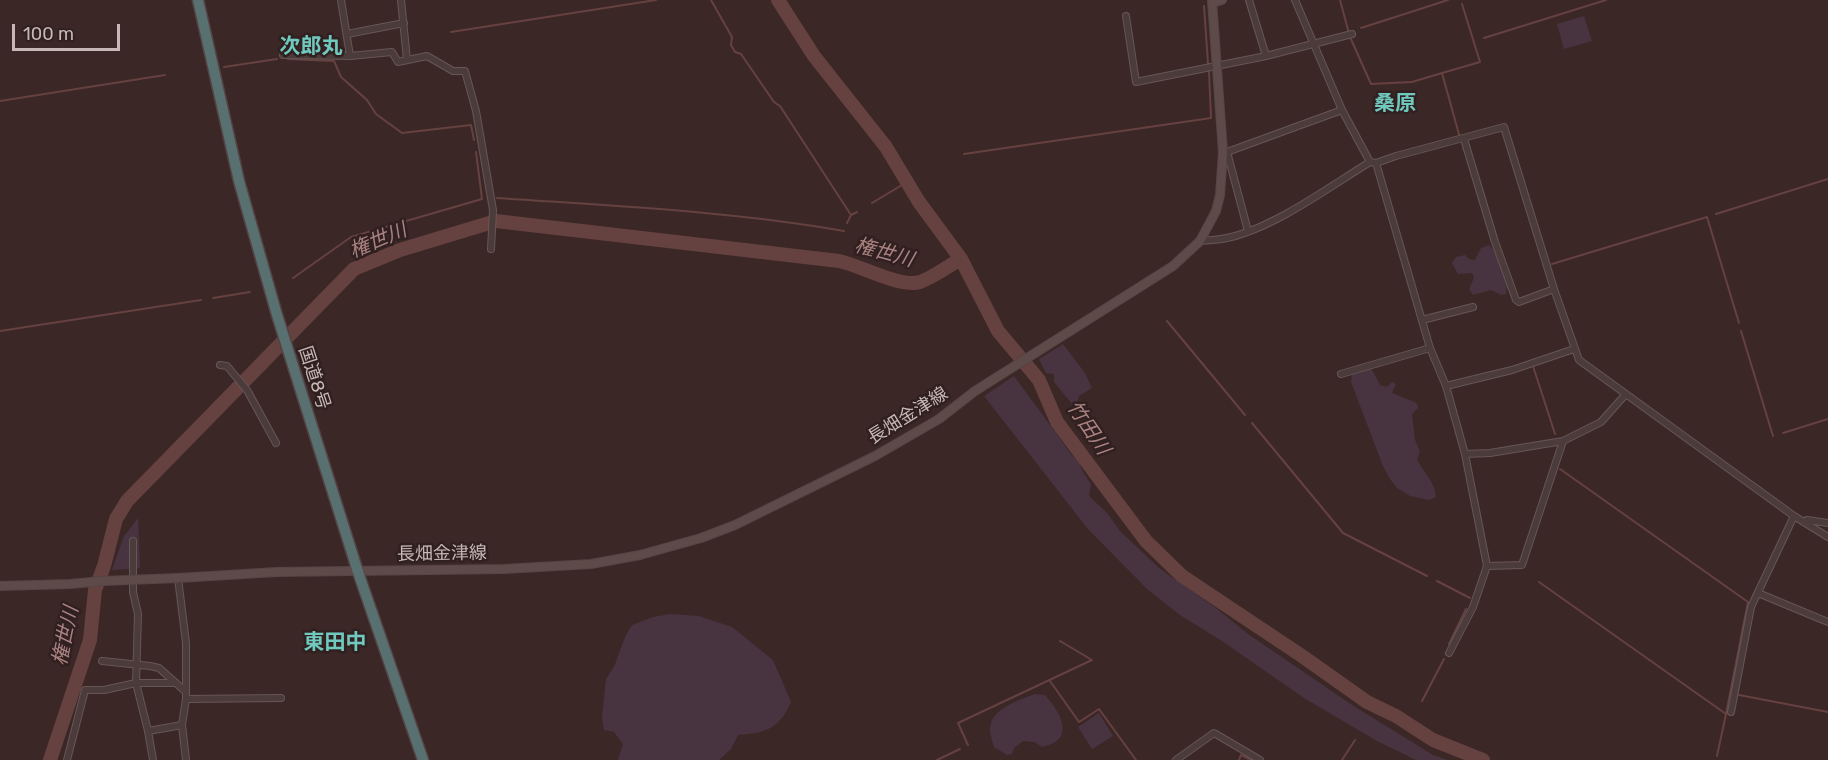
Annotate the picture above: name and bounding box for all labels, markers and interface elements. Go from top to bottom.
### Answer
scale bar [15,12,123,50]
text: 100 m [23,23,74,45]
district label: 次郎丸 [280,34,342,60]
district label: 桑原 [1374,91,1416,117]
water label: 権世川 [346,218,410,264]
water label: 権世川 [852,234,916,272]
street label: 国道8号 [294,344,334,412]
street label: 長畑金津線 [864,383,952,449]
water label: 竹田川 [1061,396,1115,460]
street label: 長畑金津線 [397,542,487,566]
water label: 権世川 [48,604,84,668]
district label: 東田中 [304,630,366,656]

